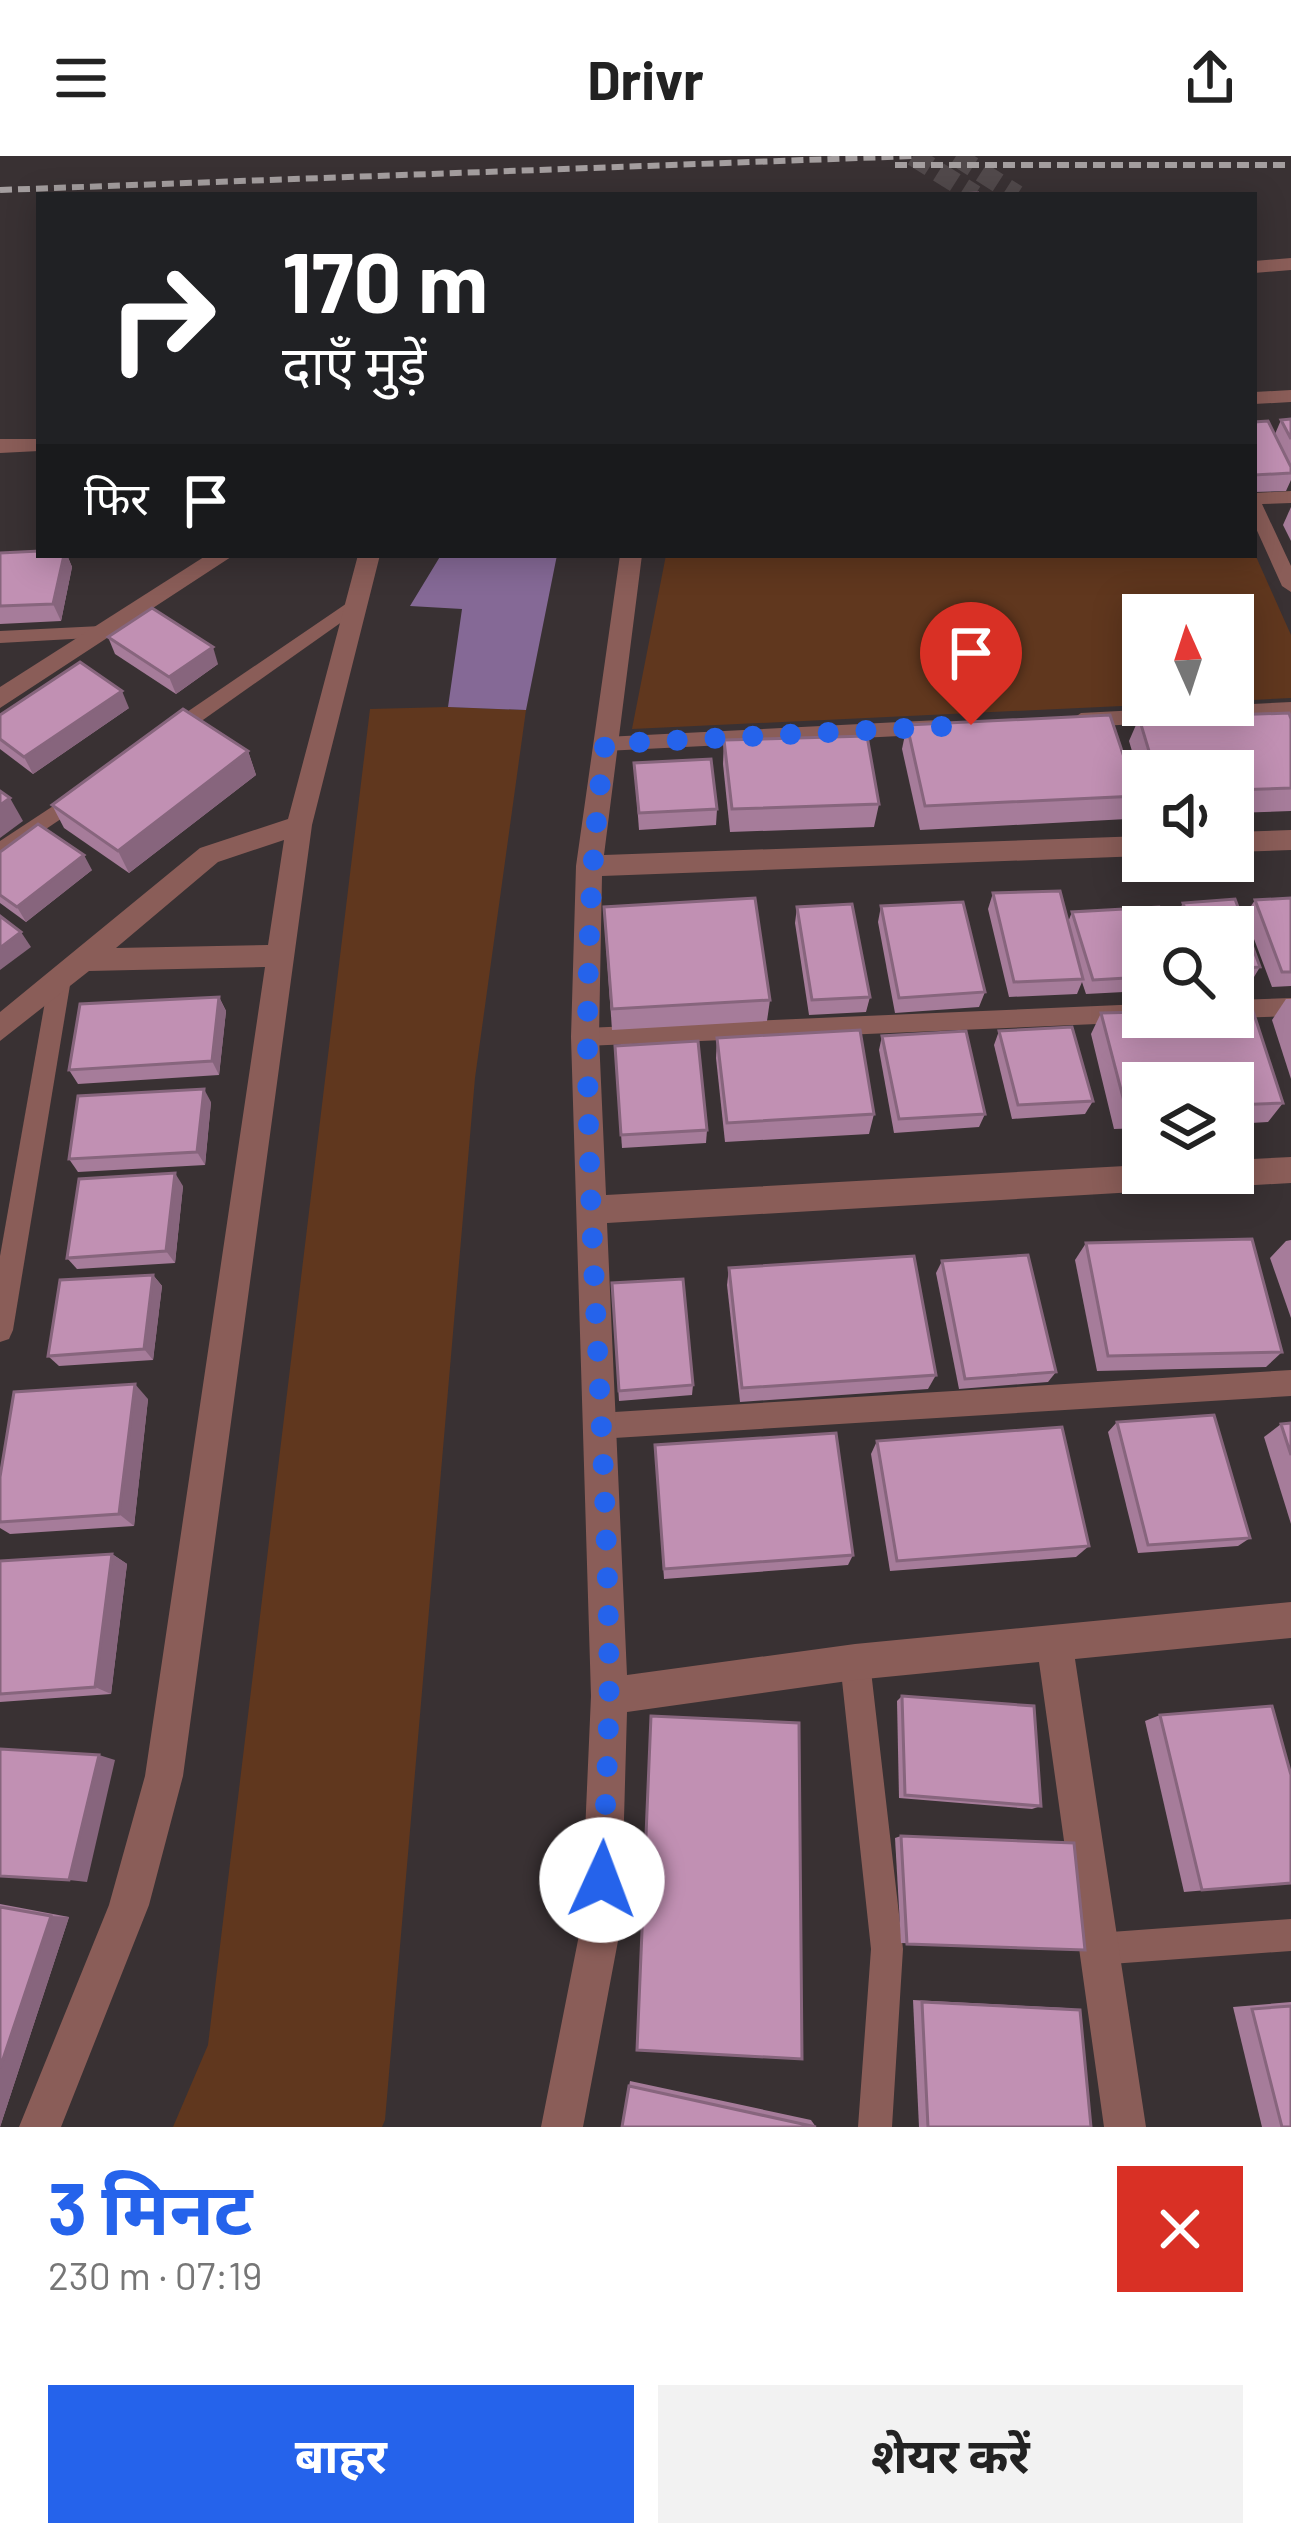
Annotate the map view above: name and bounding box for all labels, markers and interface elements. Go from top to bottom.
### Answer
icon: menu [48,45,114,111]
icon: share [1177,45,1243,111]
text: Drivr [587,46,704,111]
text: 170 m [282,229,488,330]
icon: right [84,240,240,396]
text: दाएँ मुड़ें [282,331,427,396]
icon: arrive [173,468,239,534]
text: फिर [84,470,149,524]
north arrow [1122,594,1254,726]
map controls [1122,594,1254,1194]
pin [920,602,1022,725]
icon: arrive [938,620,1004,686]
button: sound [1122,750,1254,882]
button: search [1122,906,1254,1038]
button: layers [1122,1062,1254,1194]
position arrow [539,1817,665,1943]
text: 3 मिनट [48,2163,252,2249]
button: close [1117,2166,1243,2292]
text: 230 m · 07:19 [48,2251,262,2298]
button: बाहर [48,2385,634,2523]
button: शेयर करें [658,2385,1243,2523]

